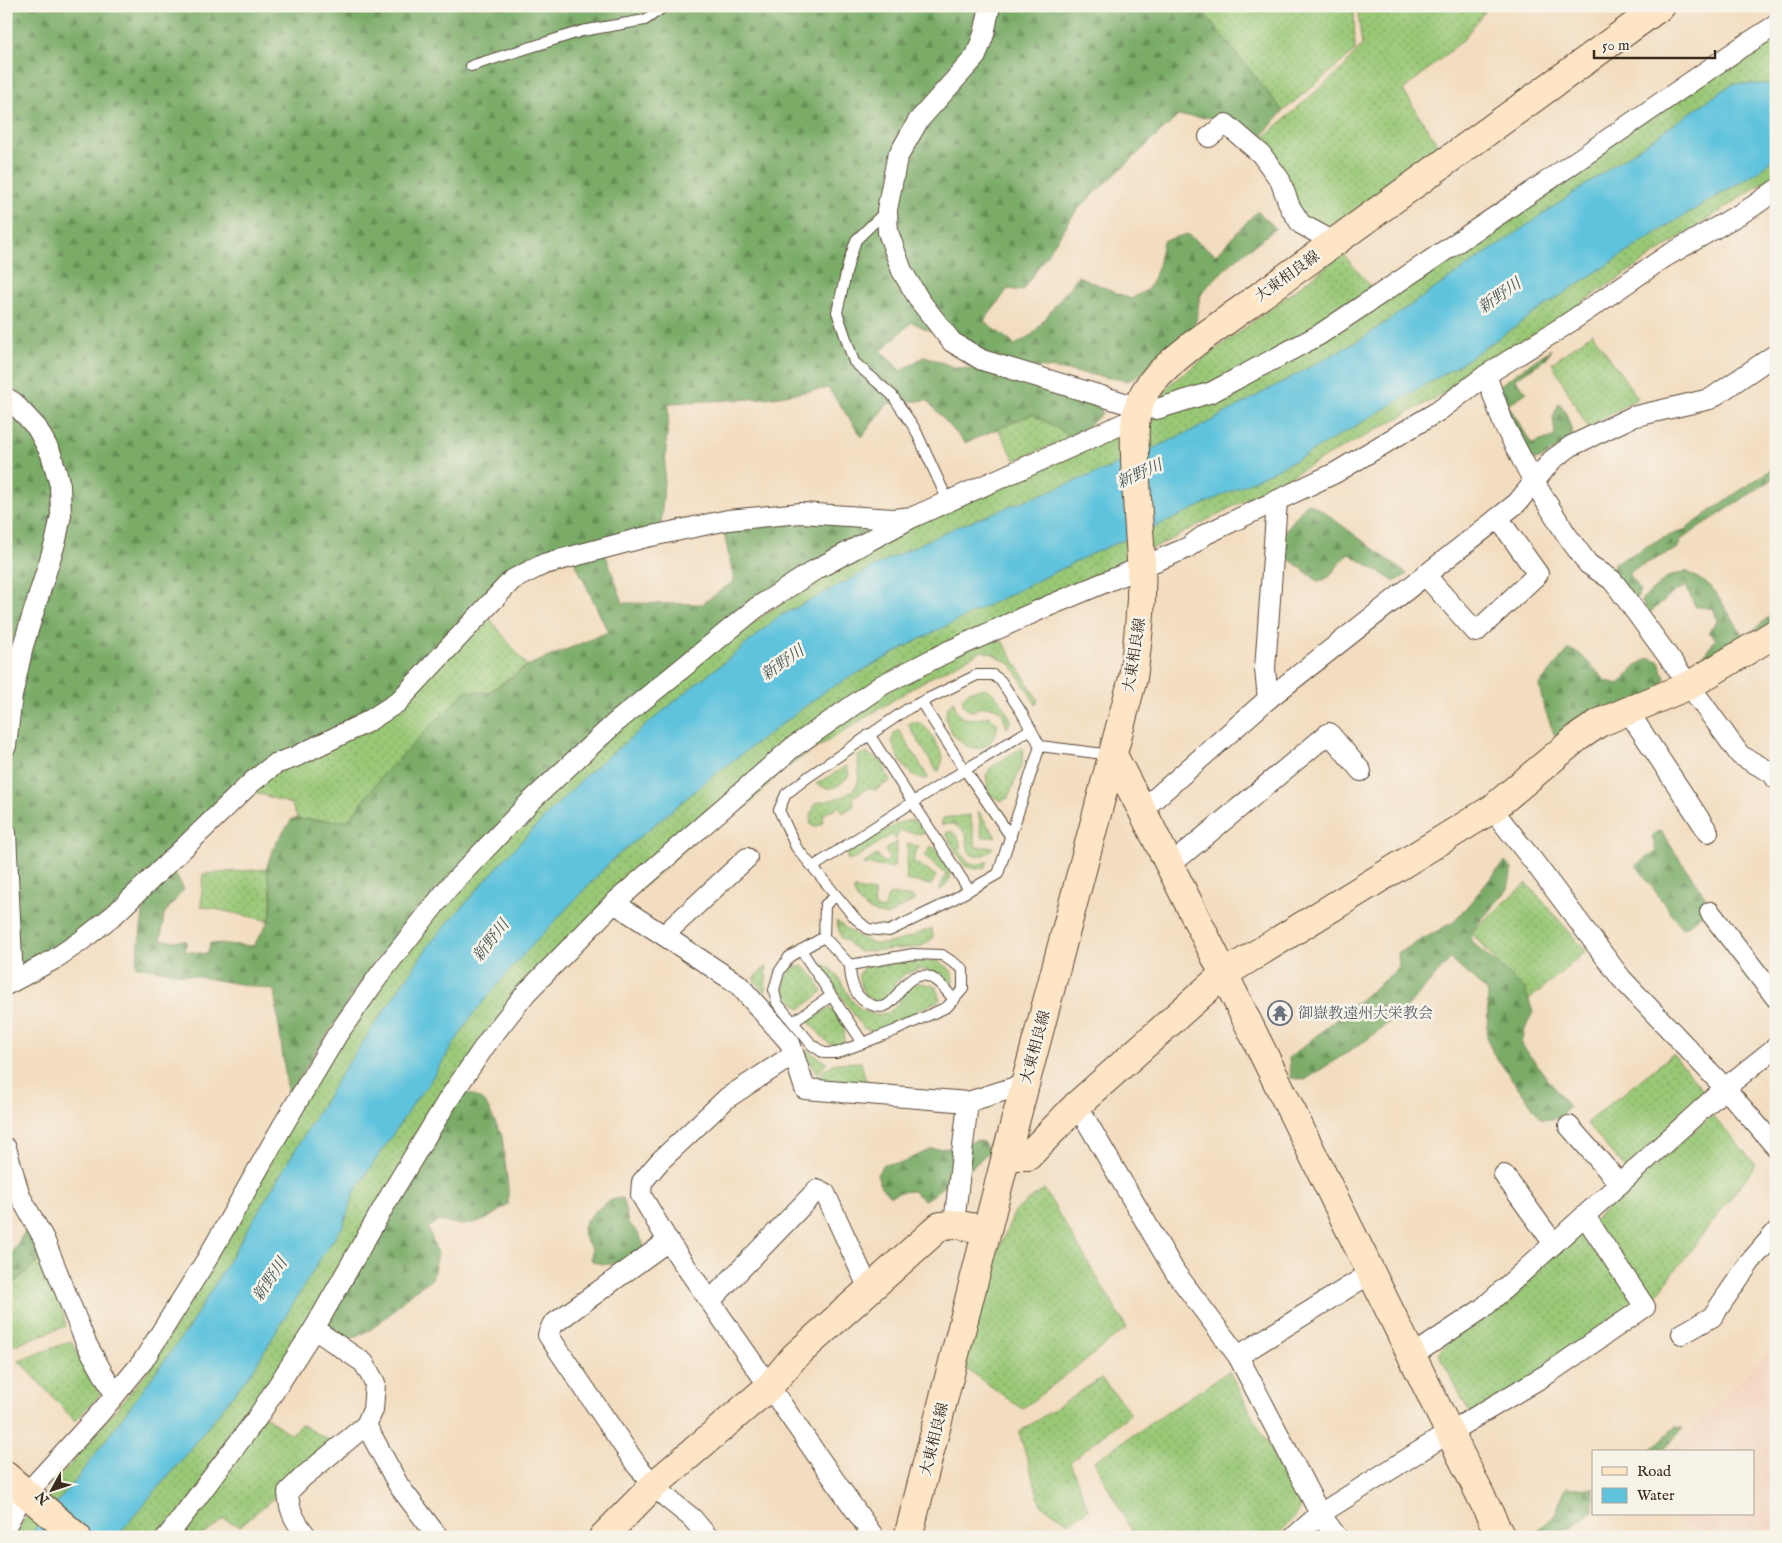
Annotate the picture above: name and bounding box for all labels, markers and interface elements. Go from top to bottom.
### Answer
scale bar [1594,28,1716,60]
text: 50 m [1602,36,1630,55]
street label: 大東相良線 [1251,247,1323,306]
water label: 新野川 [1475,274,1527,319]
water label: 新野川 [1114,455,1168,494]
street label: 大東相良線 [1119,617,1150,694]
water label: 新野川 [758,641,810,686]
water label: 新野川 [469,915,515,966]
temple icon: 御嶽教遠州大栄教会 [1267,1000,1293,1026]
place label: 御嶽教遠州大栄教会 [1298,1004,1433,1023]
street label: 大東相良線 [1017,1008,1054,1086]
water label: 新野川 [249,1253,293,1306]
street label: 大東相良線 [916,1400,953,1478]
legend [1592,1450,1754,1516]
text: Road [1637,1462,1672,1481]
north arrow [28,1466,78,1516]
text: Water [1637,1486,1675,1505]
text: N [32,1487,54,1509]

